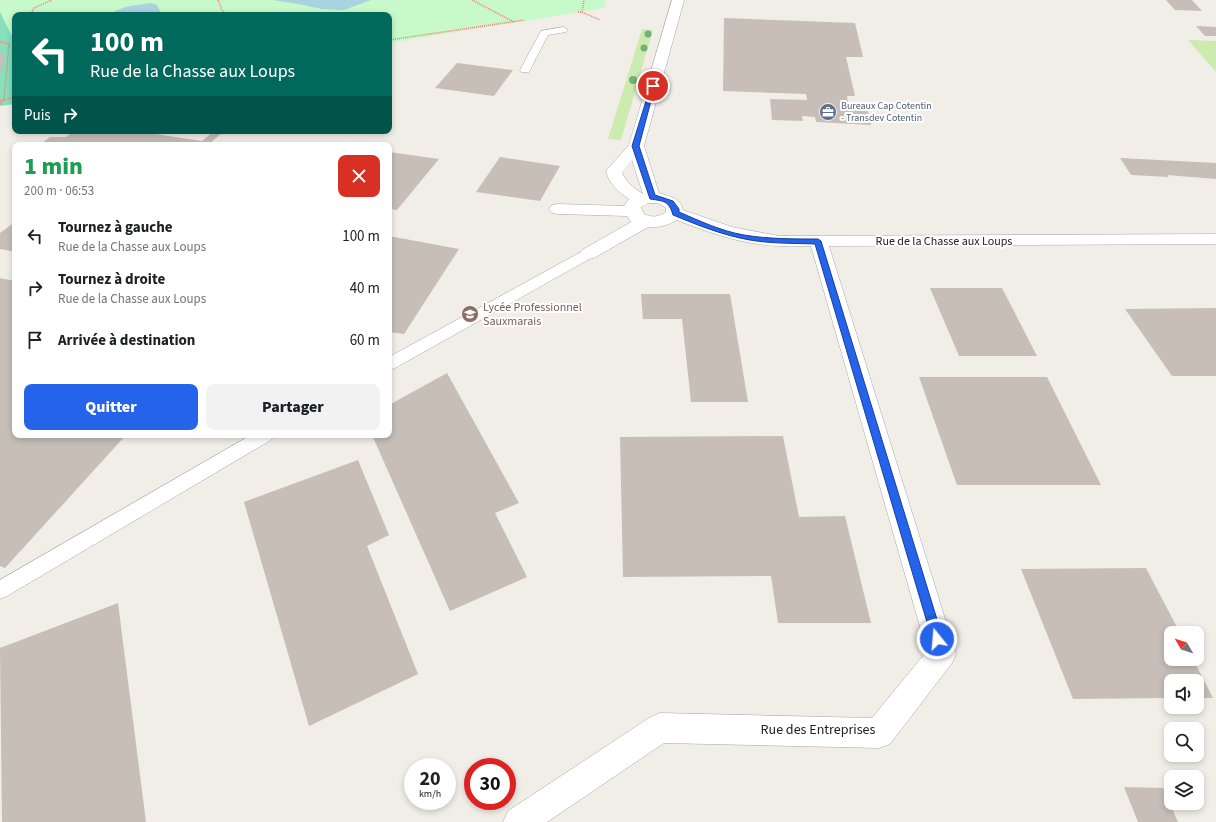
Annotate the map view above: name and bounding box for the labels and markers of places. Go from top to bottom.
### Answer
pin [636,69,670,103]
place label: Bureaux Cap Cotentin - Transdev Cotentin [841,99,932,125]
office icon: Bureaux Cap Cotentin - Transdev Cotentin [818,102,838,122]
place label: Lycée Professionnel Sauxmarais [483,299,582,330]
school or university icon: Lycée Professionnel Sauxmarais [460,304,480,324]

